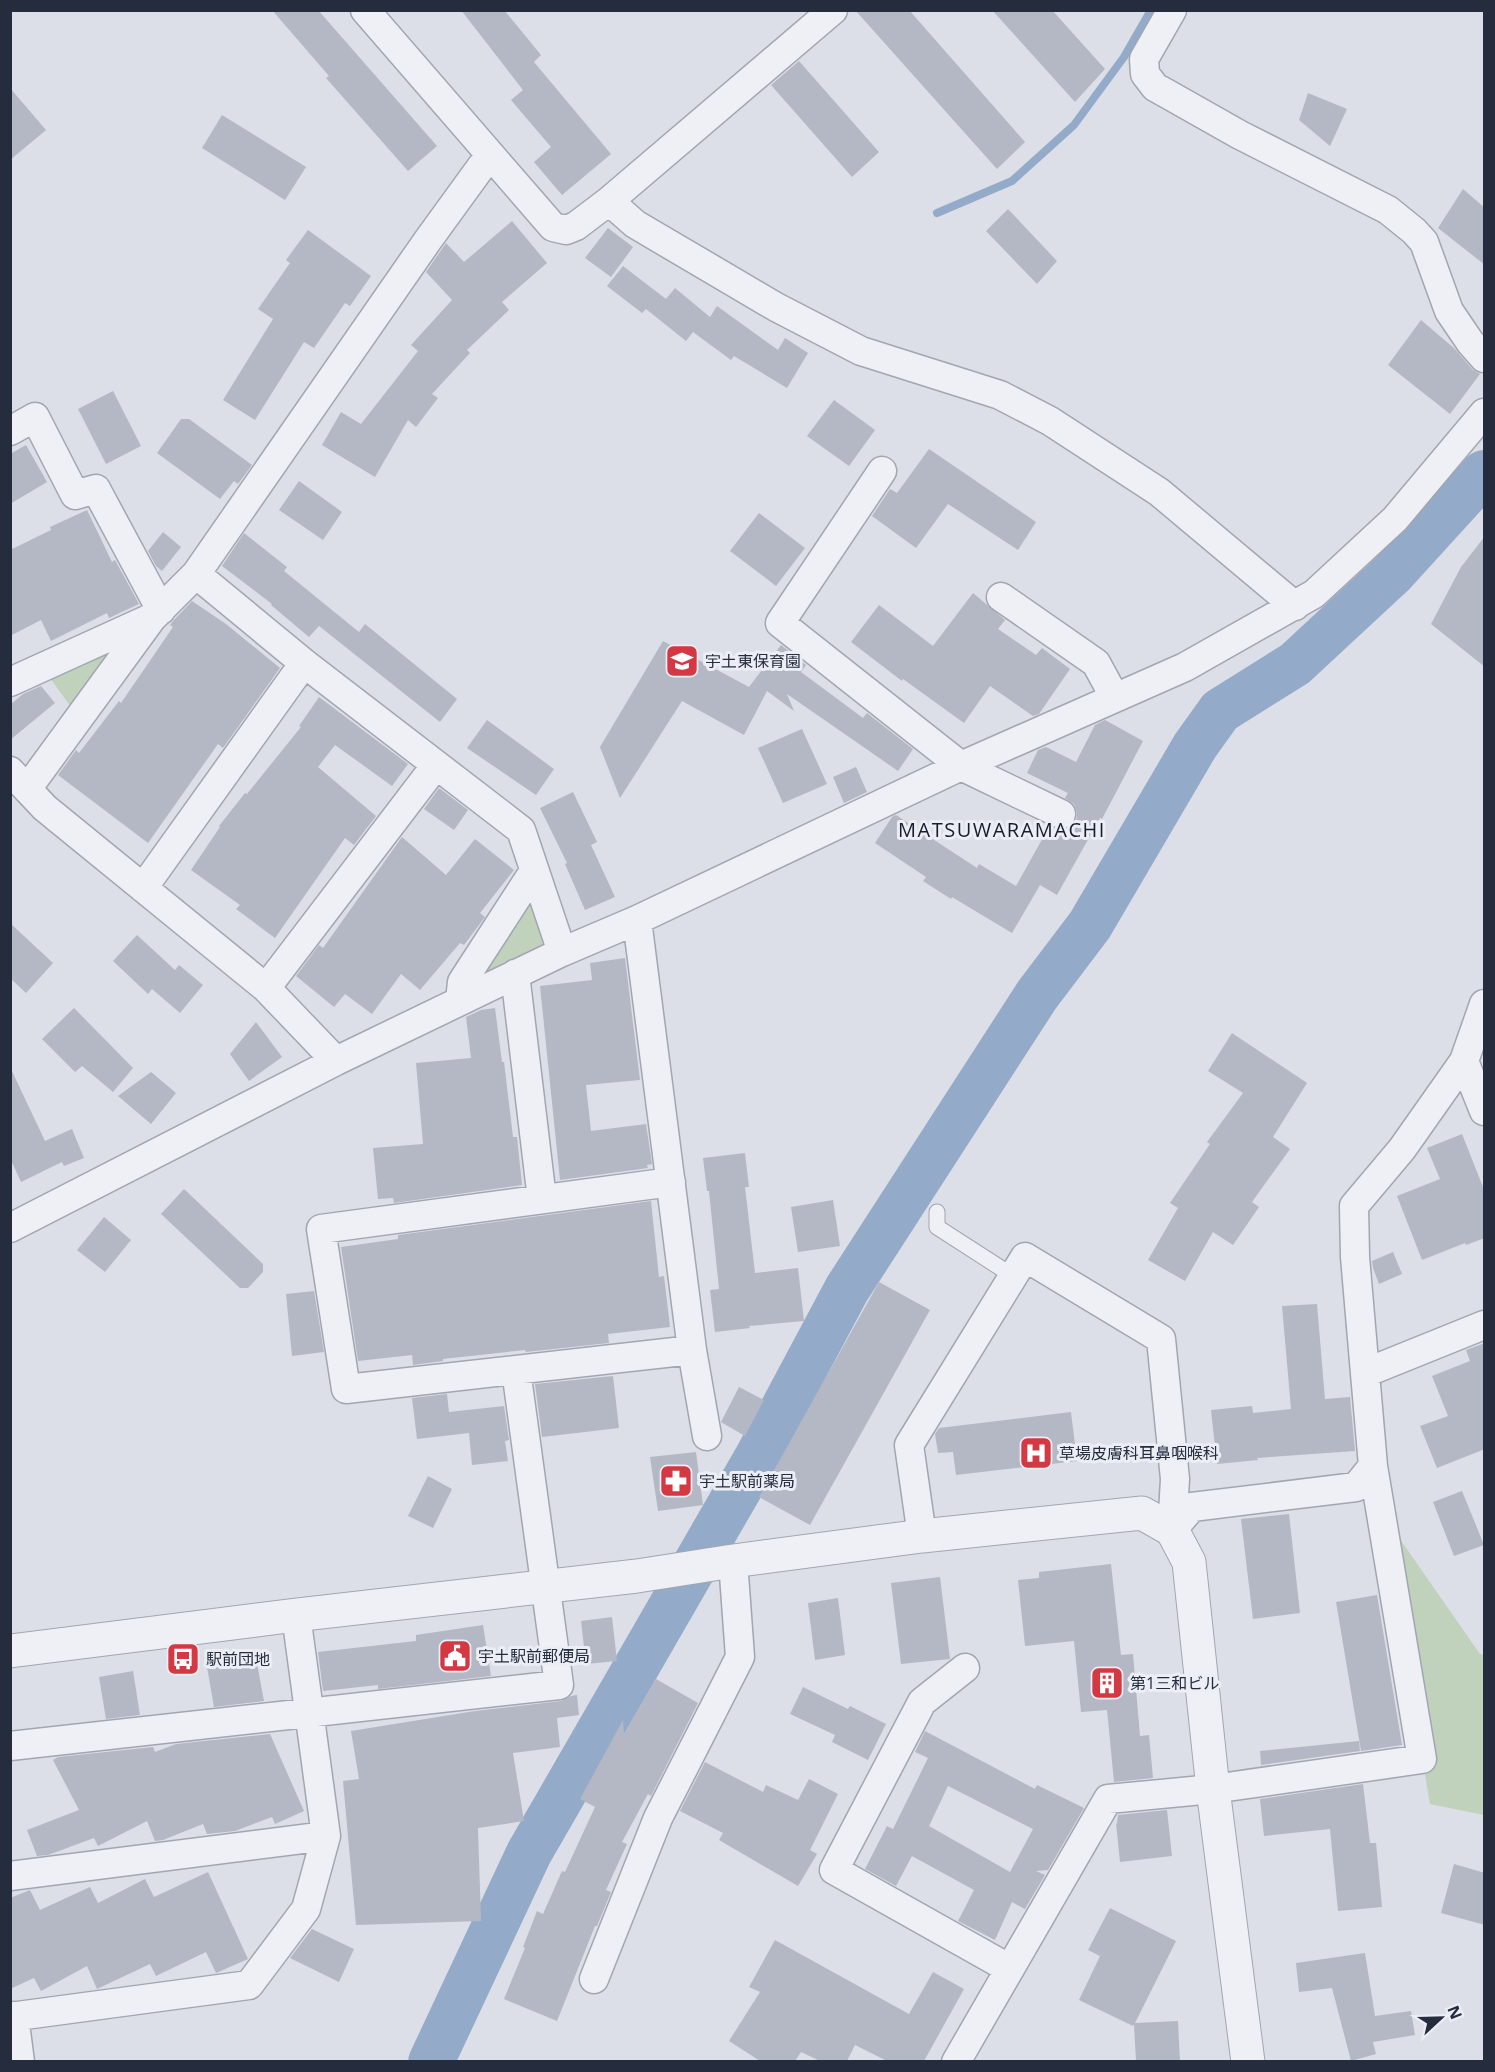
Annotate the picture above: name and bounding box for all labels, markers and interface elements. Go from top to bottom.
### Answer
school or university icon: 宇土東保育園 [664,643,700,679]
place label: 宇土東保育園 [705,650,801,672]
district label: MATSUWARAMACHI [898,816,1106,843]
hospital icon: 草場皮膚科耳鼻咽喉科 [1018,1435,1054,1471]
place label: 草場皮膚科耳鼻咽喉科 [1059,1442,1219,1464]
pharmacy icon: 宇土駅前薬局 [658,1463,694,1499]
place label: 宇土駅前薬局 [699,1470,795,1492]
public building icon: 宇土駅前郵便局 [437,1638,473,1674]
bus stop icon: 駅前団地 [165,1641,201,1677]
place label: 宇土駅前郵便局 [478,1645,590,1667]
place label: 駅前団地 [206,1648,270,1670]
building icon: 第1三和ビル [1089,1665,1125,1701]
place label: 第1三和ビル [1130,1672,1219,1694]
north arrow [1411,1988,1471,2048]
text: N [1442,2002,1468,2023]

